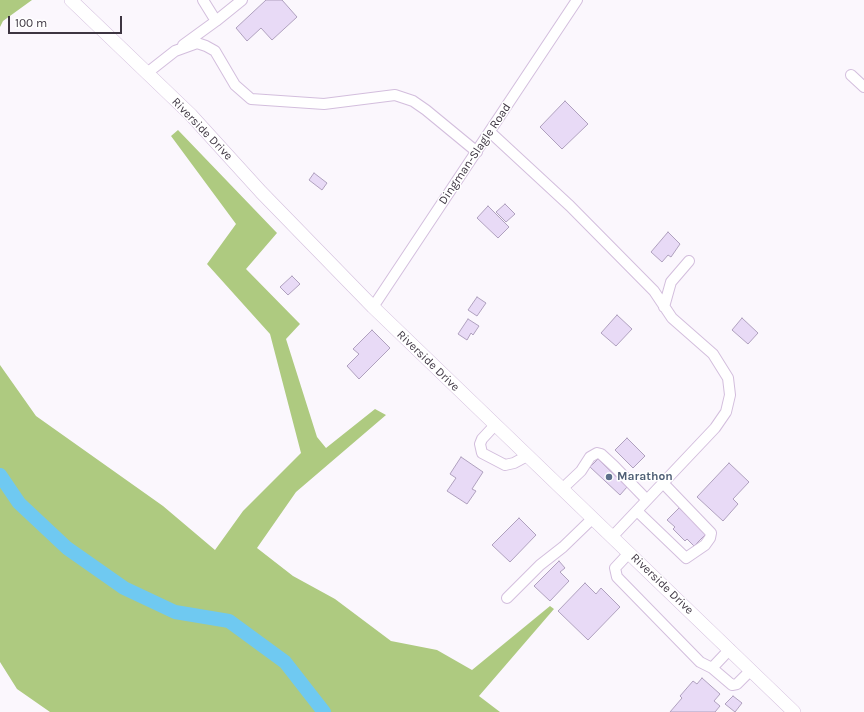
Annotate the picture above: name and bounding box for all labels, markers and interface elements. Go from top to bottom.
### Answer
scale bar [10,8,124,34]
text: 100 m [15,16,47,30]
street label: Riverside Drive [169,95,235,163]
street label: Dingman-Slagle Road [436,101,514,207]
street label: Riverside Drive [394,328,462,394]
place label: Marathon [617,470,673,484]
marker: Marathon [604,472,614,482]
street label: Riverside Drive [628,551,696,617]

